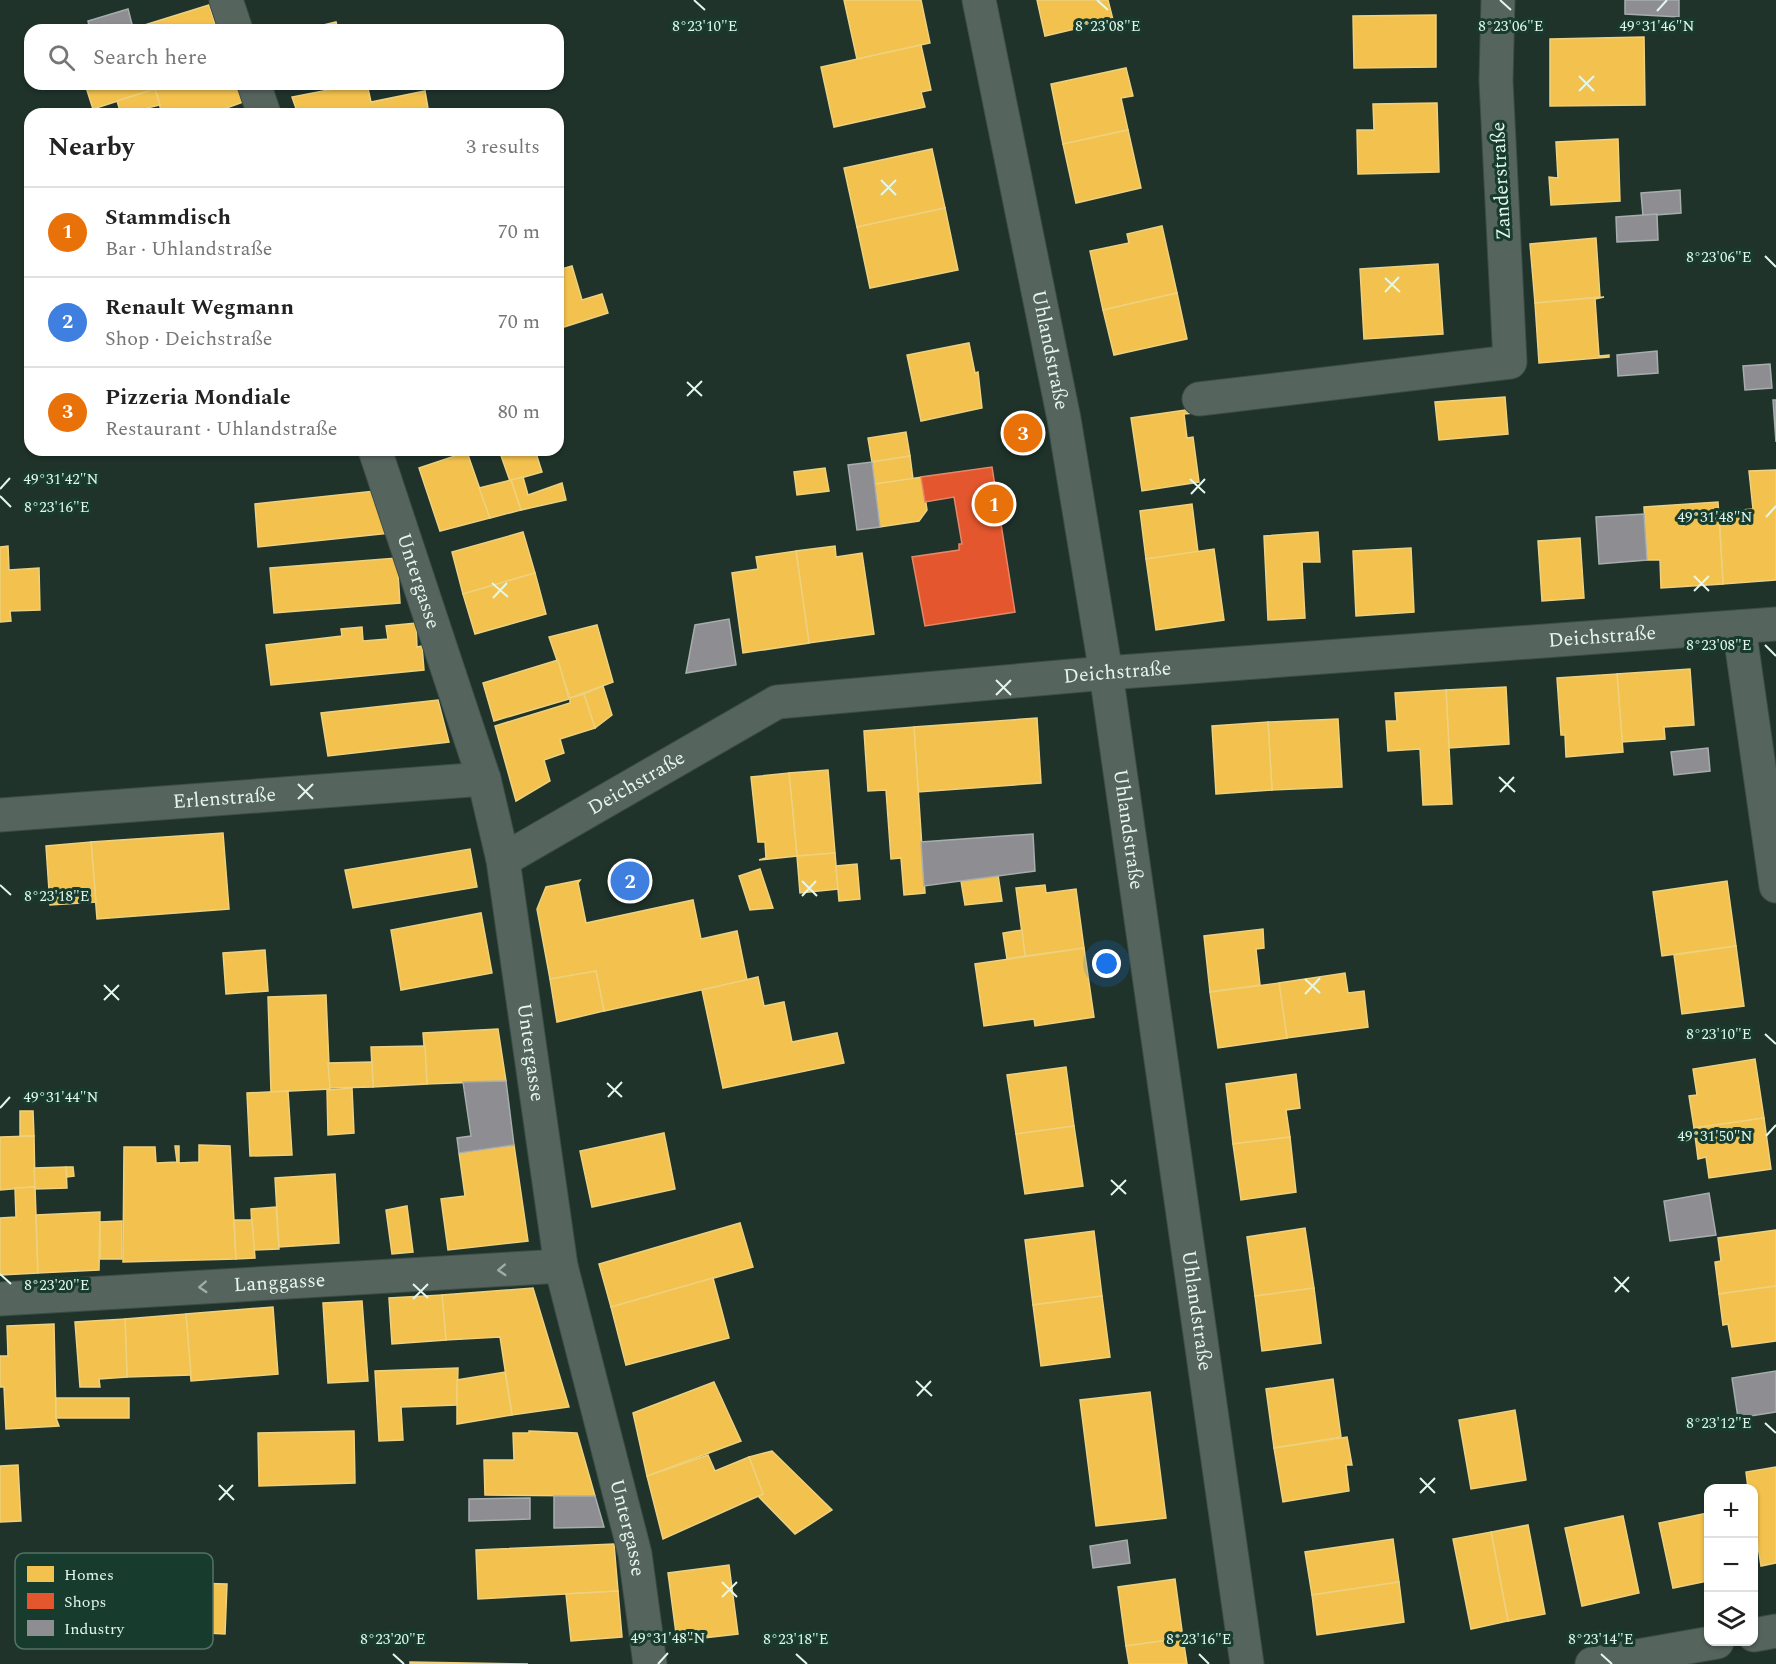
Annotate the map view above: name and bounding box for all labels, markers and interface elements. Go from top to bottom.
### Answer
text: 8°23'10"E [672,15,738,38]
text: 8°23'08"E [1075,15,1141,38]
text: 8°23'06"E [1478,15,1544,38]
text: 49°31'46"N [1620,15,1695,38]
search box [24,24,564,90]
icon: search [45,41,78,74]
text: Search here [93,41,207,74]
street label: Zanderstraße [1483,121,1519,241]
text: Nearby [48,127,134,167]
text: 3 results [466,132,540,162]
text: Stammdisch [105,201,231,234]
text: 1 [62,217,73,247]
text: 70 m [498,217,540,247]
text: Bar · Uhlandstraße [105,234,272,264]
text: 8°23'06"E [1686,246,1752,269]
street label: Uhlandstraße [1023,287,1077,412]
text: Renault Wegmann [105,291,294,324]
text: 2 [62,307,73,337]
text: 70 m [498,307,540,337]
text: Shop · Deichstraße [105,324,272,354]
text: Pizzeria Mondiale [105,381,291,414]
text: 3 [62,397,73,427]
text: 80 m [498,397,540,427]
pin: 3 [1004,410,1042,456]
text: Restaurant · Uhlandstraße [105,414,338,444]
text: 49°31'42"N [24,468,99,491]
pin: 1 [974,482,1014,526]
text: 8°23'16"E [24,496,90,519]
text: 49°31'48"N [1678,506,1753,529]
street label: Untergasse [389,529,448,633]
street label: Deichstraße [1547,618,1657,656]
text: 8°23'08"E [1686,634,1752,657]
street label: Deichstraße [1062,653,1172,692]
street label: Deichstraße [582,743,691,823]
street label: Uhlandstraße [1105,767,1152,892]
street label: Erlenstraße [172,780,277,817]
pin: 2 [610,858,650,904]
text: 8°23'18"E [24,885,90,908]
your location [1092,949,1121,978]
street label: Untergasse [509,1001,552,1104]
text: 8°23'10"E [1686,1023,1752,1046]
text: 49°31'44"N [24,1086,99,1109]
text: 49°31'50"N [1678,1125,1753,1148]
street label: Uhlandstraße [1173,1248,1220,1373]
one-way arrow [498,1263,507,1276]
street label: Langgasse [233,1265,326,1300]
text: 8°23'20"E [24,1274,90,1297]
one-way arrow [198,1280,207,1293]
text: 8°23'12"E [1686,1412,1752,1435]
street label: Untergasse [601,1476,653,1578]
map controls [1704,1484,1758,1646]
button: + [1704,1484,1758,1538]
button: − [1704,1538,1758,1592]
legend [15,1553,213,1649]
text: Homes [64,1563,114,1587]
text: Shops [64,1590,106,1614]
button: layers [1704,1592,1758,1646]
text: Industry [64,1617,125,1641]
text: 49°31'48"N [631,1627,706,1650]
text: 8°23'20"E [360,1628,426,1651]
text: 8°23'18"E [763,1628,829,1651]
text: 8°23'16"E [1166,1628,1232,1651]
text: 8°23'14"E [1568,1628,1634,1651]

